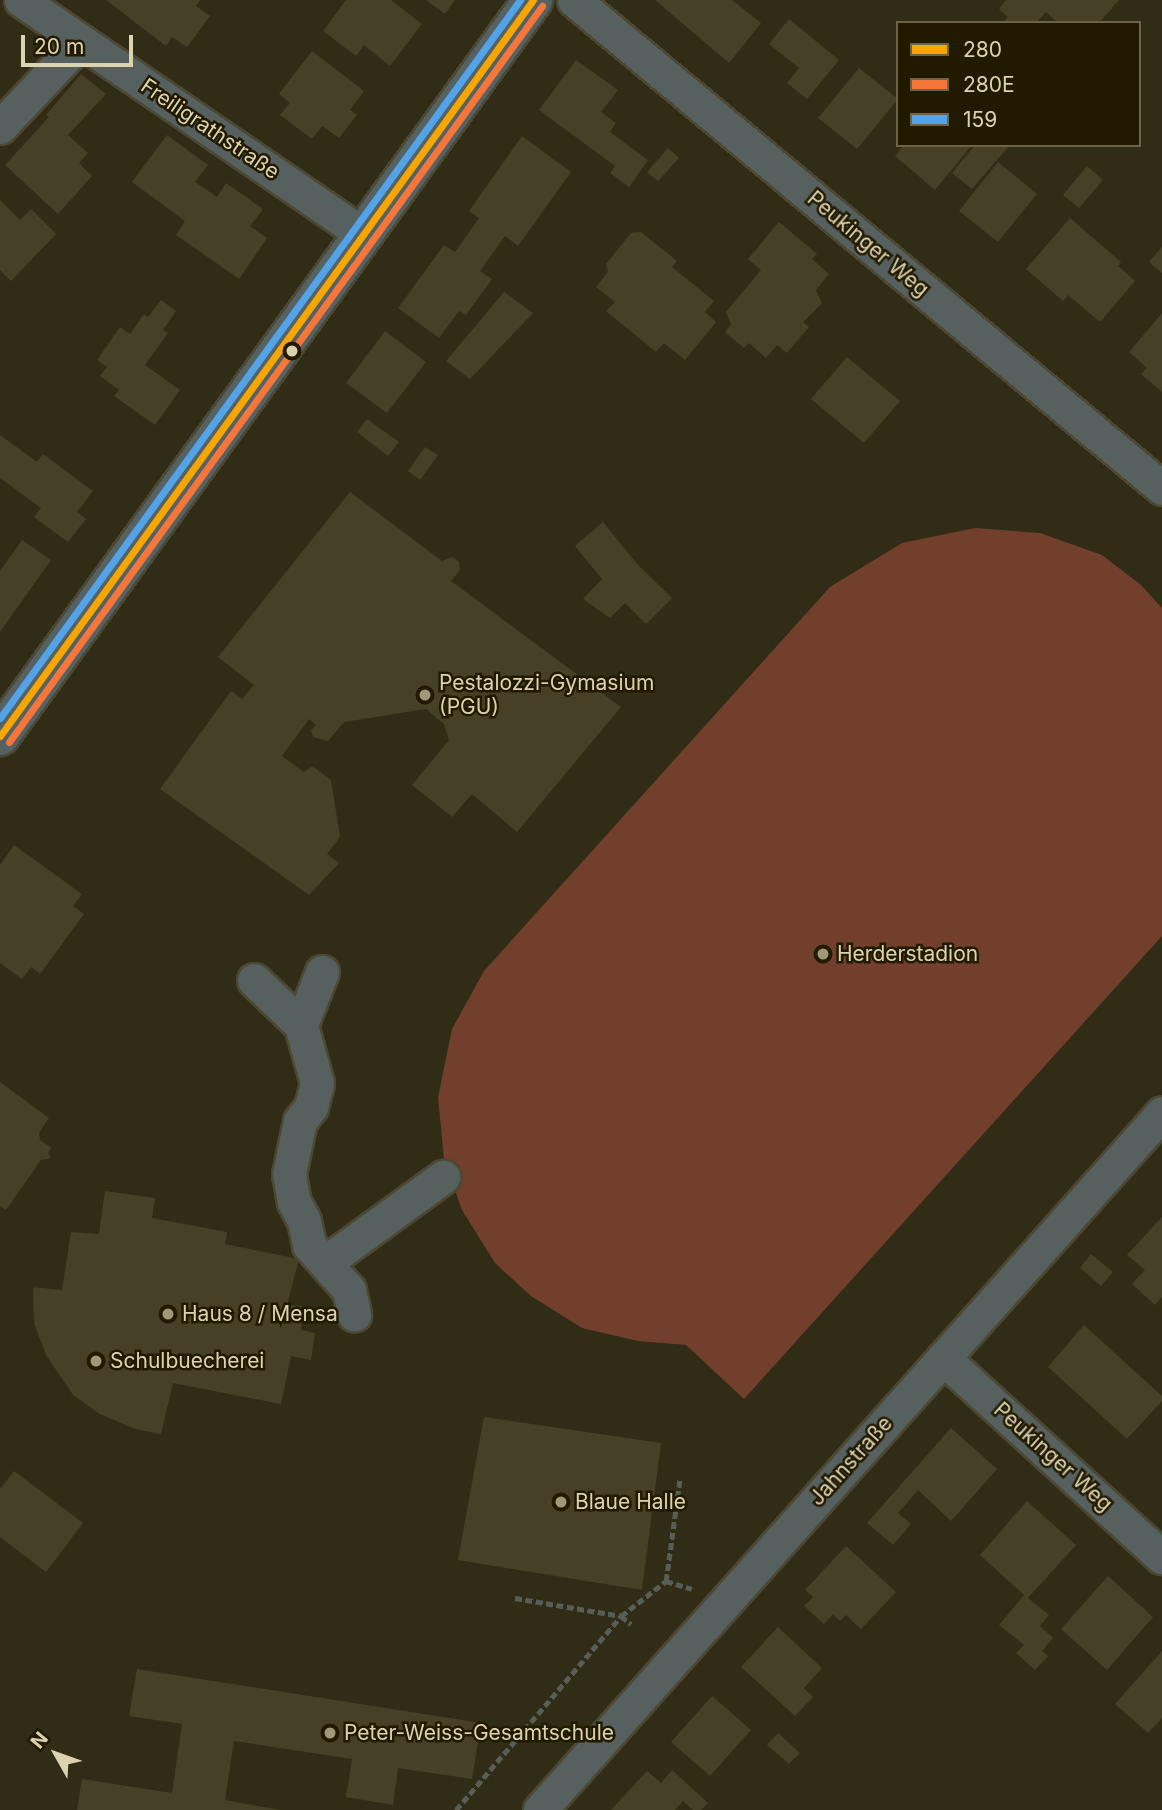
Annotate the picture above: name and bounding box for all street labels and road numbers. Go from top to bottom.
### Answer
street label: Freiligrathstraße [136,73,284,185]
street label: Peukinger Weg [802,186,934,302]
street label: Peukinger Weg [989,1397,1117,1517]
street label: Jahnstraße [804,1411,898,1511]

